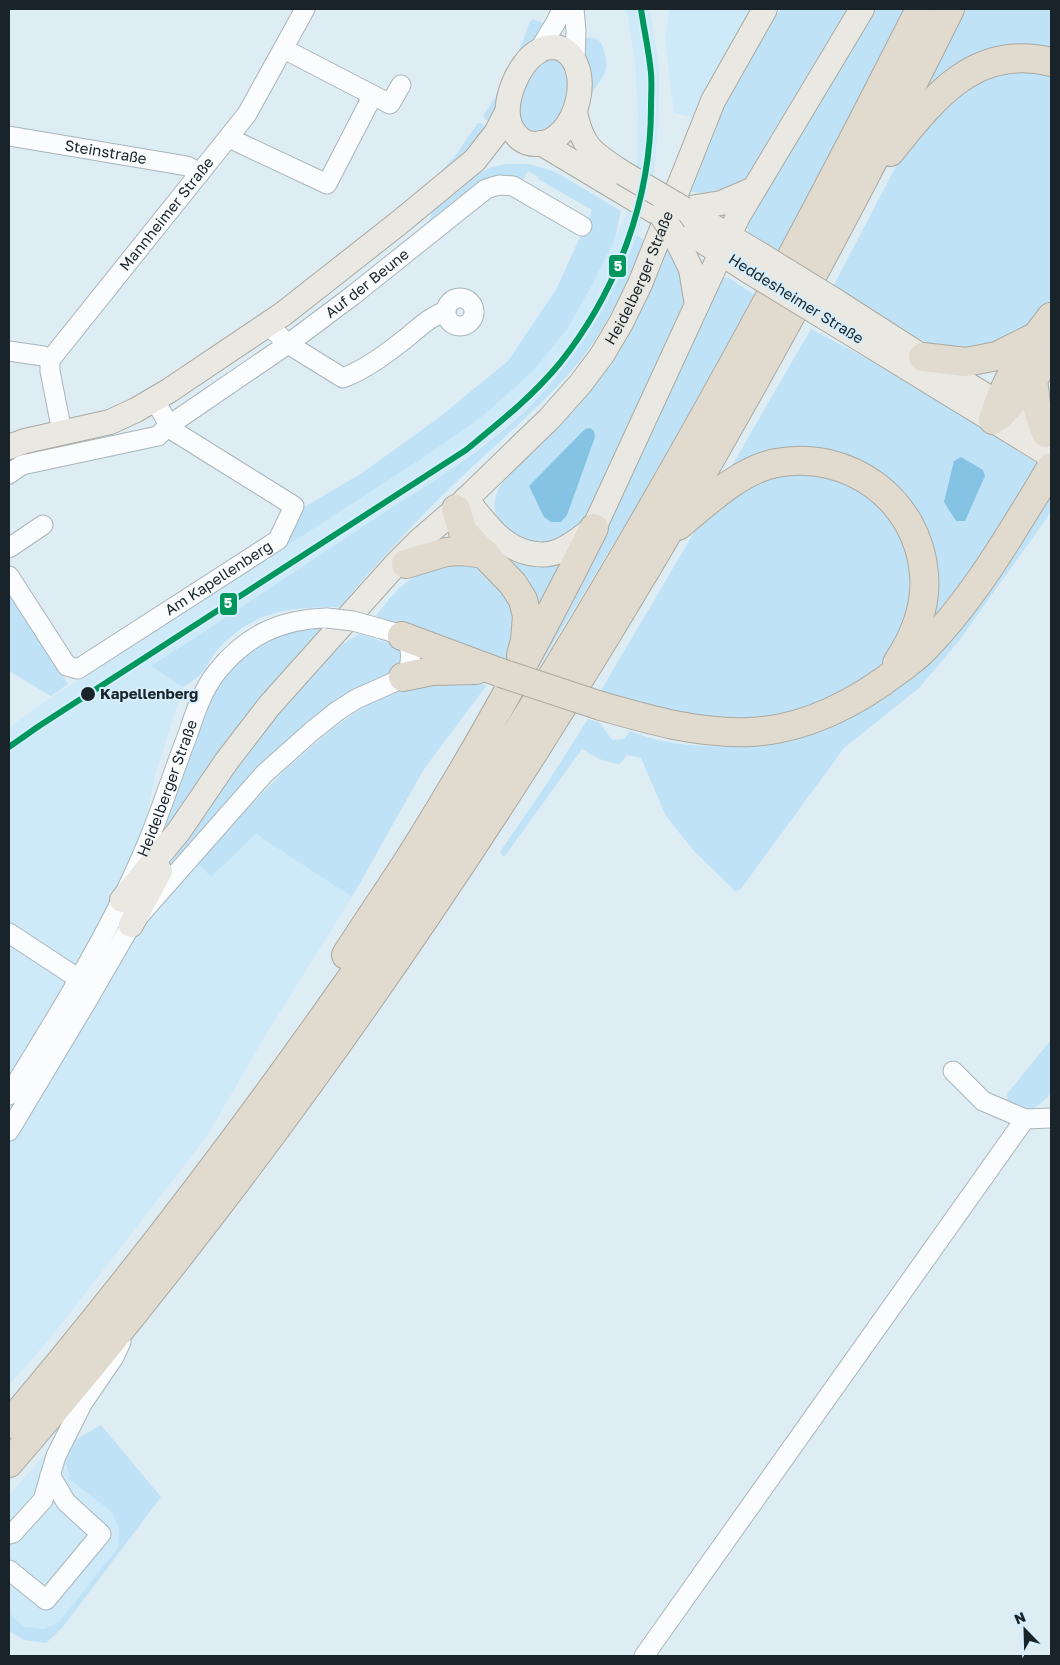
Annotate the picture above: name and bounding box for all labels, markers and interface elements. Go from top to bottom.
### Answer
street label: Steinstraße [63,136,148,167]
street label: Mannheimer Straße [115,153,217,274]
street label: Heidelberger Straße [600,208,676,348]
street label: Auf der Beune [321,244,412,321]
street label: Heddesheimer Straße [726,249,868,347]
line badge: 5 [608,254,627,278]
text: 5 [614,257,623,274]
street label: Am Kapellenberg [161,536,275,619]
line badge: 5 [219,592,238,616]
text: 5 [224,594,233,611]
place label: Kapellenberg [100,684,198,702]
marker: Kapellenberg [79,685,97,703]
street label: Heidelberger Straße [133,717,200,859]
north arrow [1000,1605,1050,1655]
text: N [1012,1608,1028,1627]

